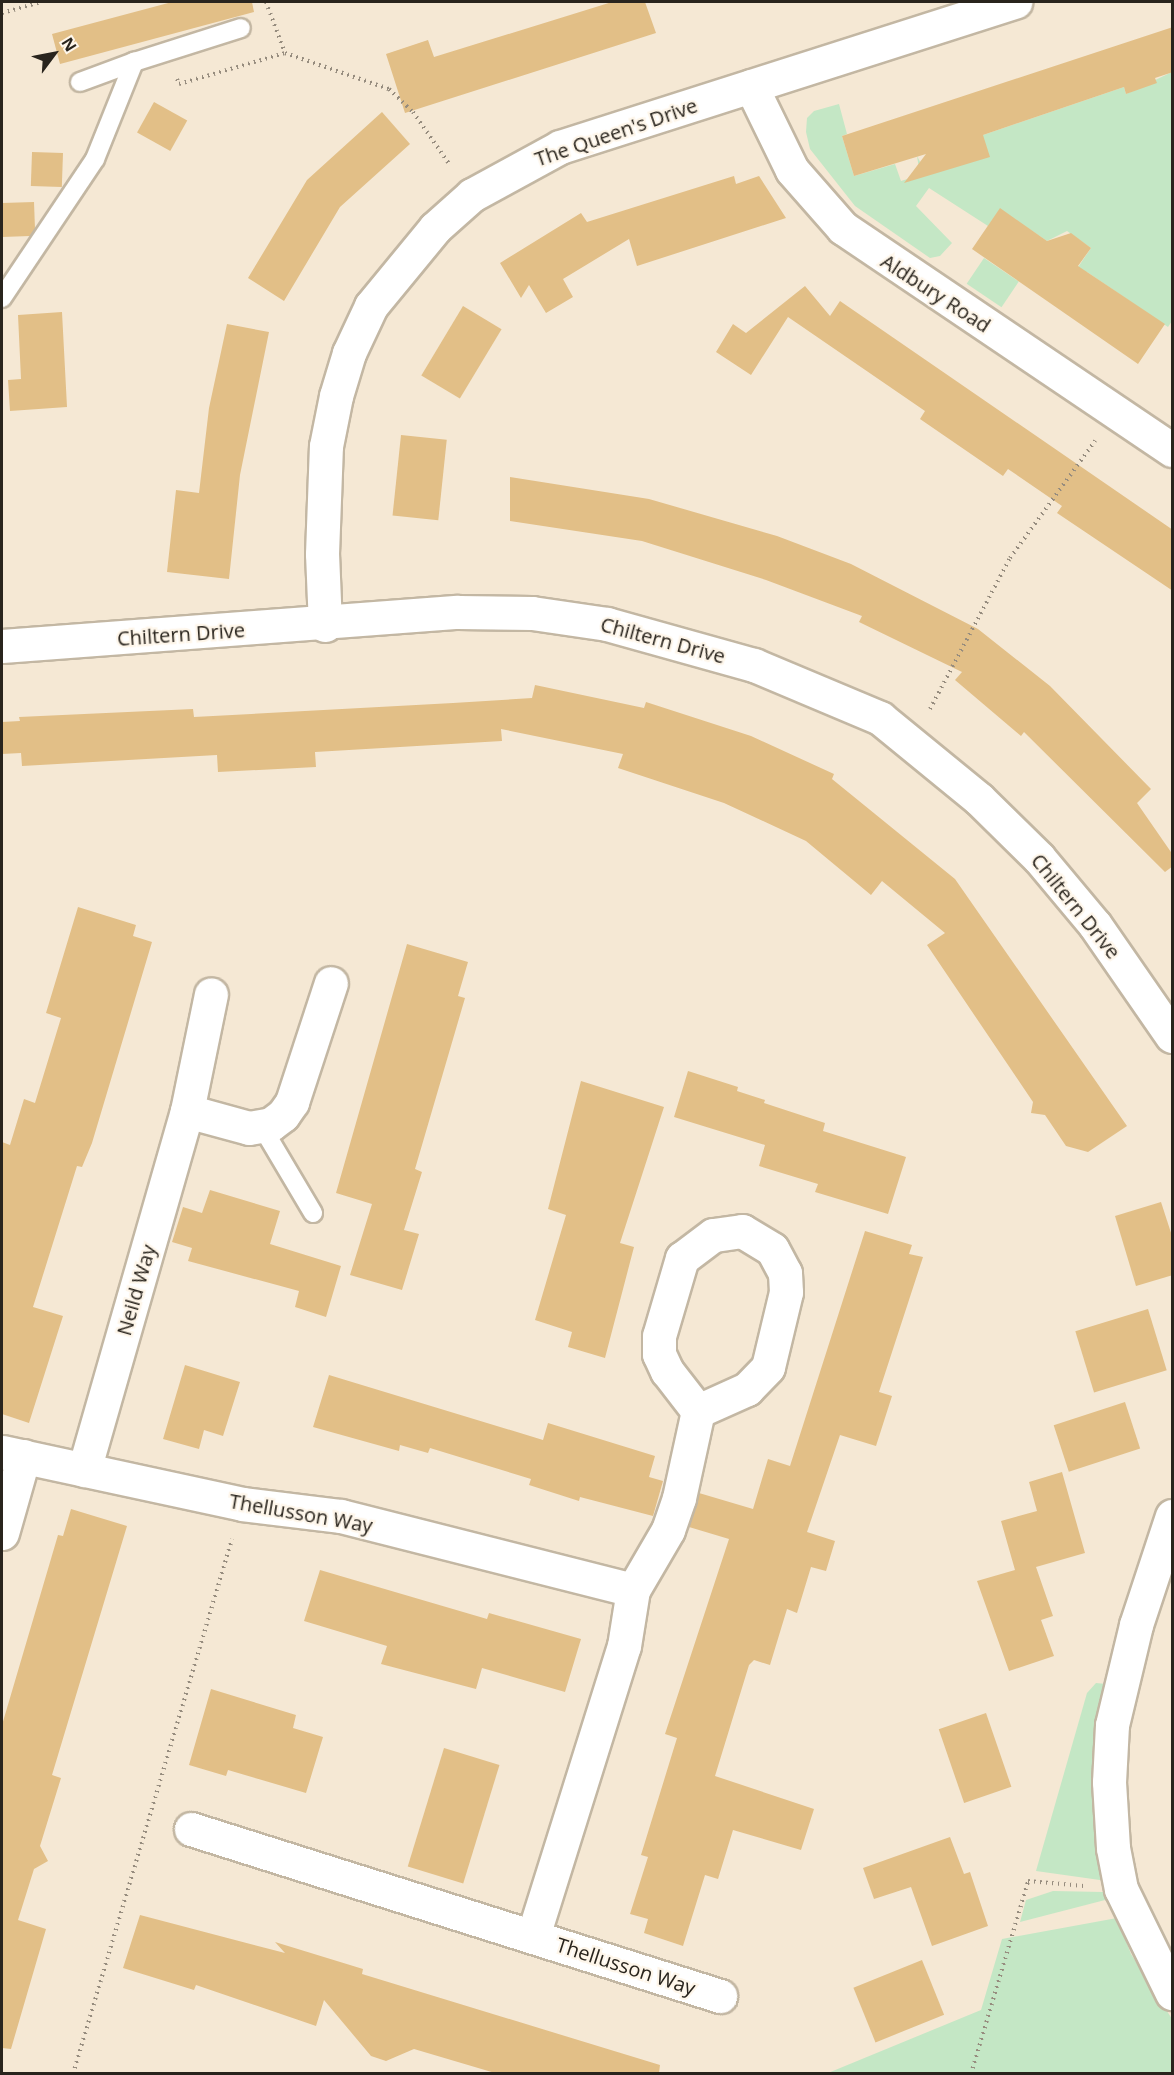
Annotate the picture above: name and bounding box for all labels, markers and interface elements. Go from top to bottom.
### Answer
north arrow [24,24,84,84]
text: N [56,33,82,56]
street label: The Queen's Drive [532,93,700,171]
street label: Aldbury Road [877,249,995,337]
street label: Chiltern Drive [598,612,728,668]
street label: Chiltern Drive [116,618,246,650]
street label: Chiltern Drive [1026,849,1126,963]
street label: Neild Way [112,1242,160,1338]
street label: Thellusson Way [228,1489,374,1537]
street label: Thellusson Way [553,1932,699,2000]

